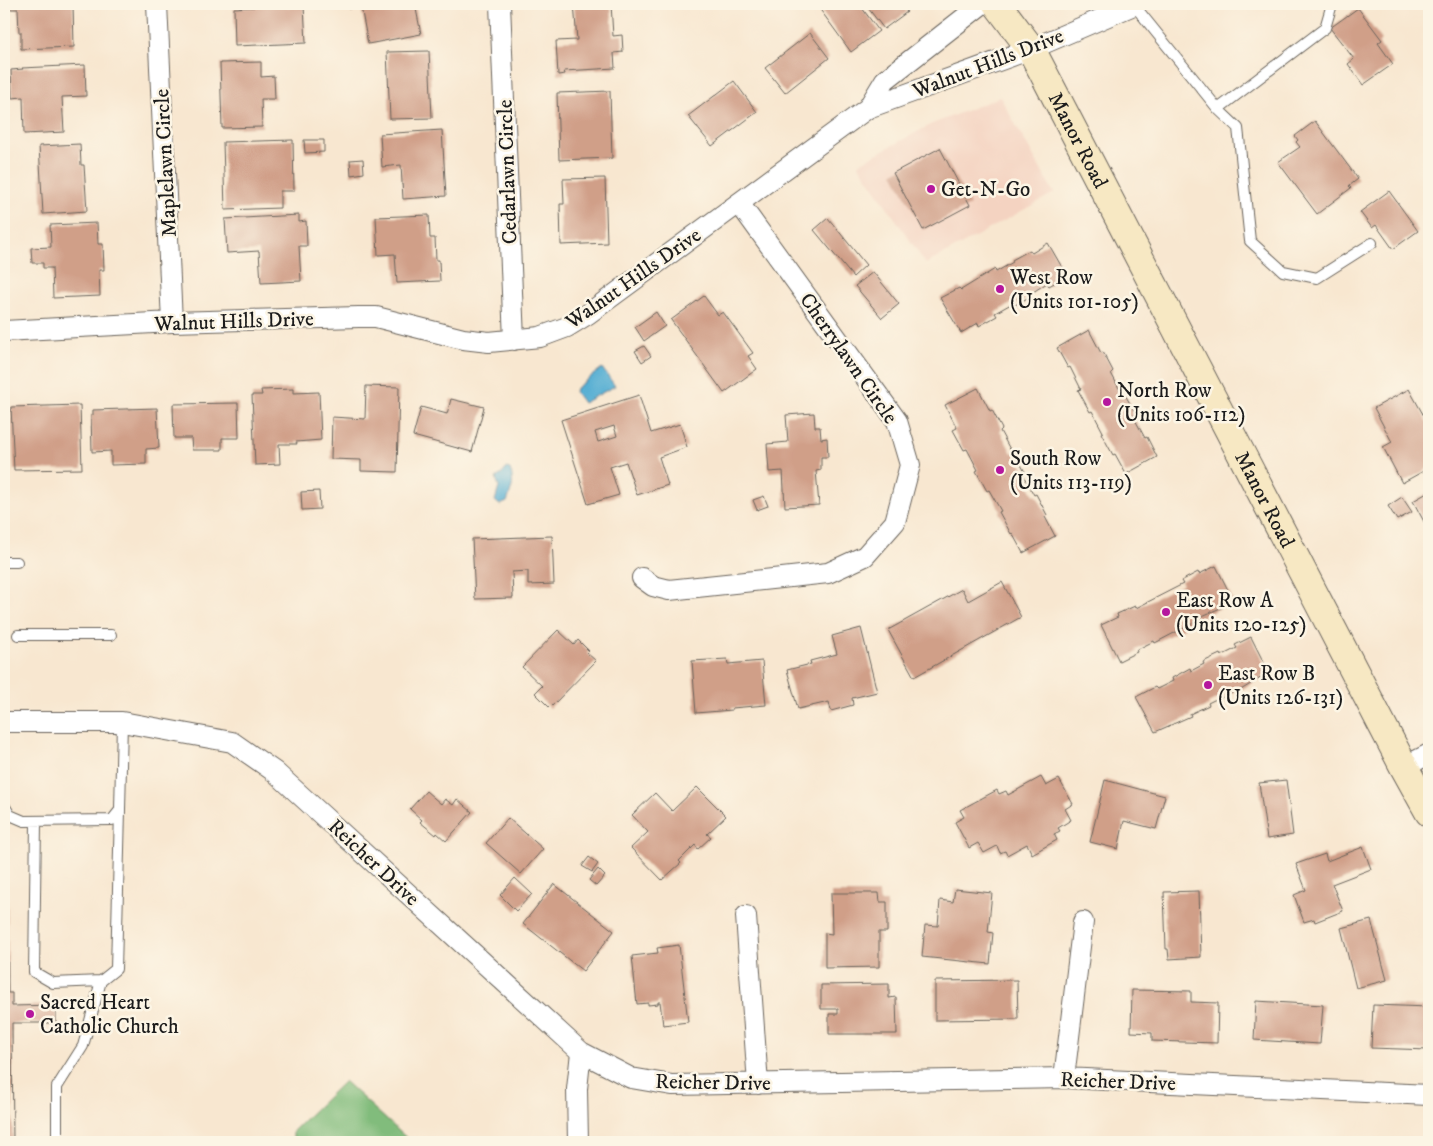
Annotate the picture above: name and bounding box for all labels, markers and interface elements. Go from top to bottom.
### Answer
street label: Walnut Hills Drive [908,23,1068,105]
street label: Maplelawn Circle [149,88,183,238]
street label: Manor Road [1042,88,1113,194]
street label: Cedarlawn Circle [492,99,524,245]
place label: Get-N-Go [941,177,1030,203]
marker: Get-N-Go [925,183,937,195]
street label: Walnut Hills Drive [560,222,707,336]
place label: West Row (Units 101-105) [1009,265,1139,315]
marker: West Row (Units 101-105) [994,283,1006,295]
street label: Cherrylawn Circle [793,288,903,429]
street label: Walnut Hills Drive [153,306,314,338]
place label: North Row (Units 106-112) [1117,378,1245,428]
marker: North Row (Units 106-112) [1101,396,1113,408]
place label: South Row (Units 113-119) [1010,446,1132,496]
street label: Manor Road [1228,447,1300,553]
marker: South Row (Units 113-119) [994,464,1006,476]
place label: East Row A (Units 120-125) [1176,588,1307,638]
marker: East Row A (Units 120-125) [1160,606,1172,618]
place label: East Row B (Units 126-131) [1218,661,1343,711]
marker: East Row B (Units 126-131) [1202,679,1214,691]
street label: Reicher Drive [322,814,425,912]
place label: Sacred Heart Catholic Church [40,990,179,1040]
marker: Sacred Heart Catholic Church [24,1008,36,1020]
street label: Reicher Drive [1060,1067,1177,1097]
street label: Reicher Drive [655,1069,771,1097]

